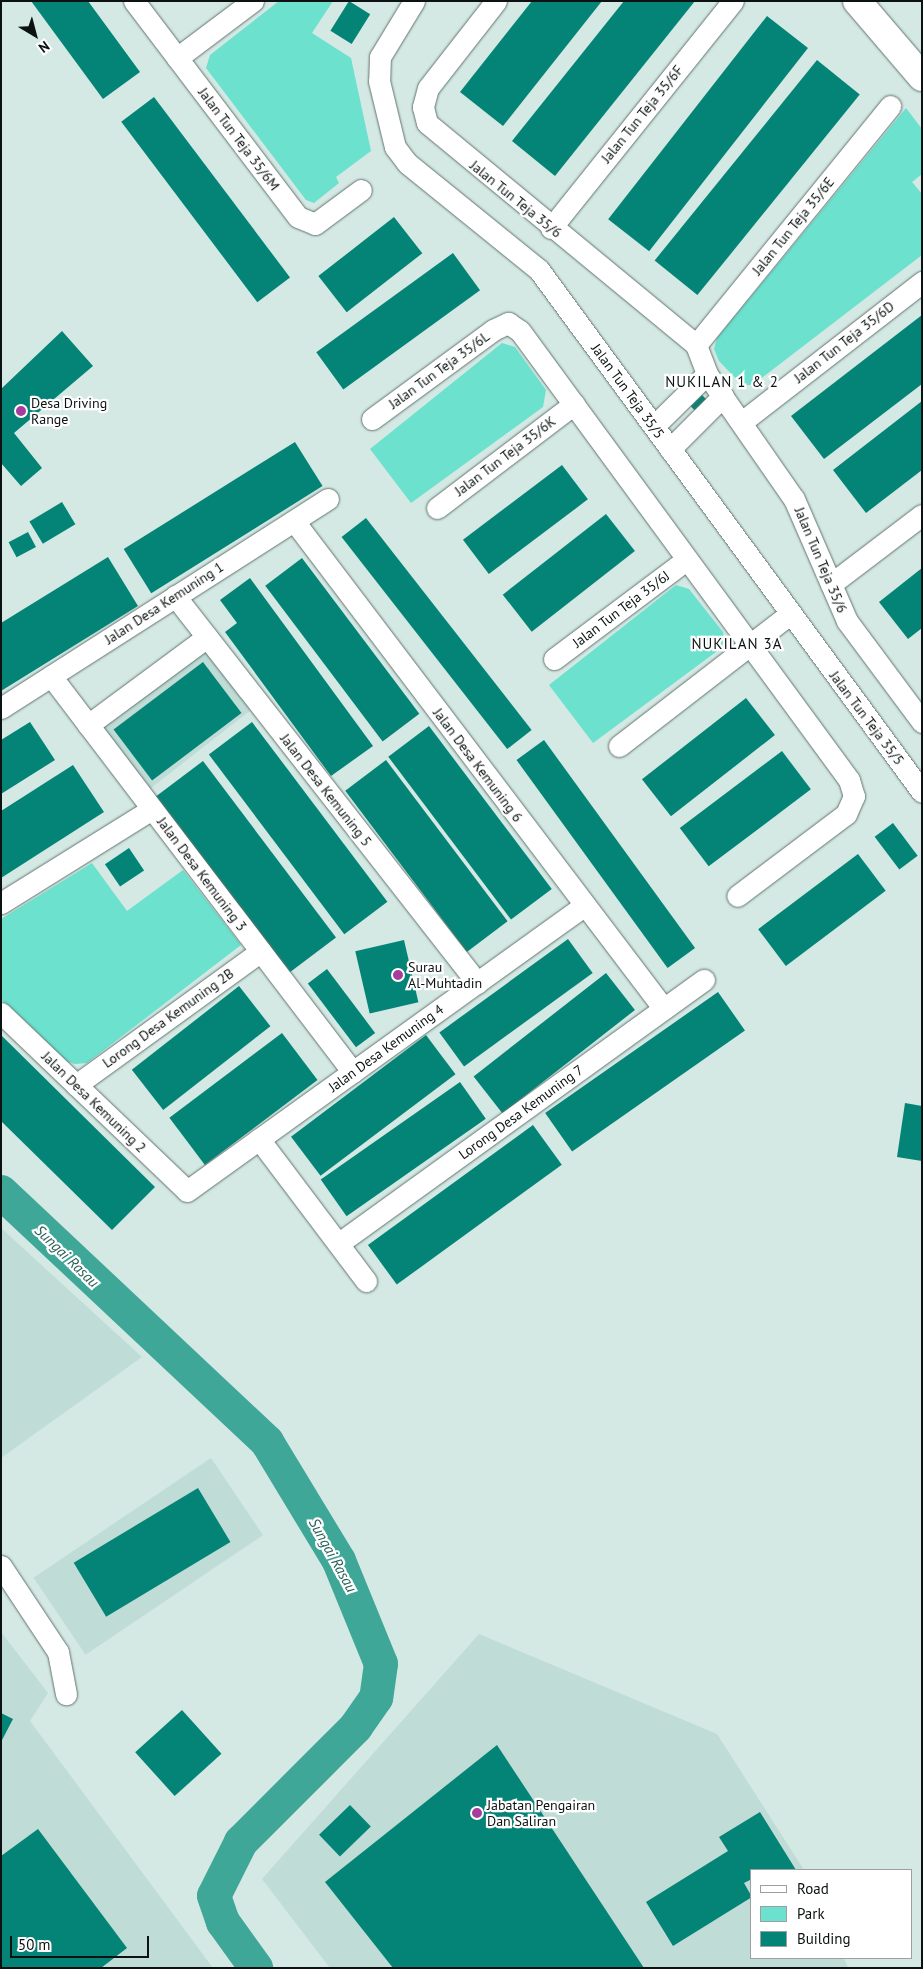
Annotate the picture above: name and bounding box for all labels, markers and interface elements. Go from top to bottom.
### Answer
north arrow [10,10,60,60]
text: N [35,37,53,57]
street label: Jalan Tun Teja 35/6F [597,62,687,166]
street label: Jalan Tun Teja 35/6M [195,84,283,194]
street label: Jalan Tun Teja 35/6 [466,157,566,241]
street label: Jalan Tun Teja 35/6E [748,173,838,279]
street label: Jalan Tun Teja 35/6D [790,297,898,387]
street label: Jalan Tun Teja 35/6L [385,328,493,412]
street label: Jalan Tun Teja 35/5 [588,340,668,442]
district label: NUKILAN 1 & 2 [664,373,780,391]
place label: Desa Driving Range [31,395,107,428]
marker: Desa Driving Range [15,405,27,417]
street label: Jalan Tun Teja 35/6K [451,412,559,500]
street label: Jalan Tun Teja 35/6 [791,504,851,616]
street label: Jalan Desa Kemuning 1 [101,558,227,648]
street label: Jalan Tun Teja 35/6J [569,567,673,651]
district label: NUKILAN 3A [690,635,784,653]
street label: Jalan Tun Teja 35/5 [826,667,908,769]
street label: Jalan Desa Kemuning 6 [430,705,526,825]
street label: Jalan Desa Kemuning 5 [277,730,375,850]
street label: Jalan Desa Kemuning 3 [154,814,250,934]
place label: Surau Al-Muhtadin [408,959,482,992]
street label: Lorong Desa Kemuning 2B [99,965,237,1071]
marker: Surau Al-Muhtadin [392,969,404,981]
street label: Jalan Desa Kemuning 4 [325,1001,447,1095]
street label: Jalan Desa Kemuning 2 [38,1048,150,1156]
street label: Lorong Desa Kemuning 7 [455,1061,587,1163]
water label: Sungai Rasau [31,1221,103,1291]
water label: Sungai Rasau [305,1515,361,1595]
place label: Jabatan Pengairan Dan Saliran [487,1797,595,1830]
marker: Jabatan Pengairan Dan Saliran [471,1807,483,1819]
legend [750,1869,913,1959]
text: Road [797,1879,829,1898]
text: Park [797,1904,825,1923]
scale bar [12,1926,151,1958]
text: Building [797,1929,851,1948]
text: 50 m [18,1935,51,1954]

